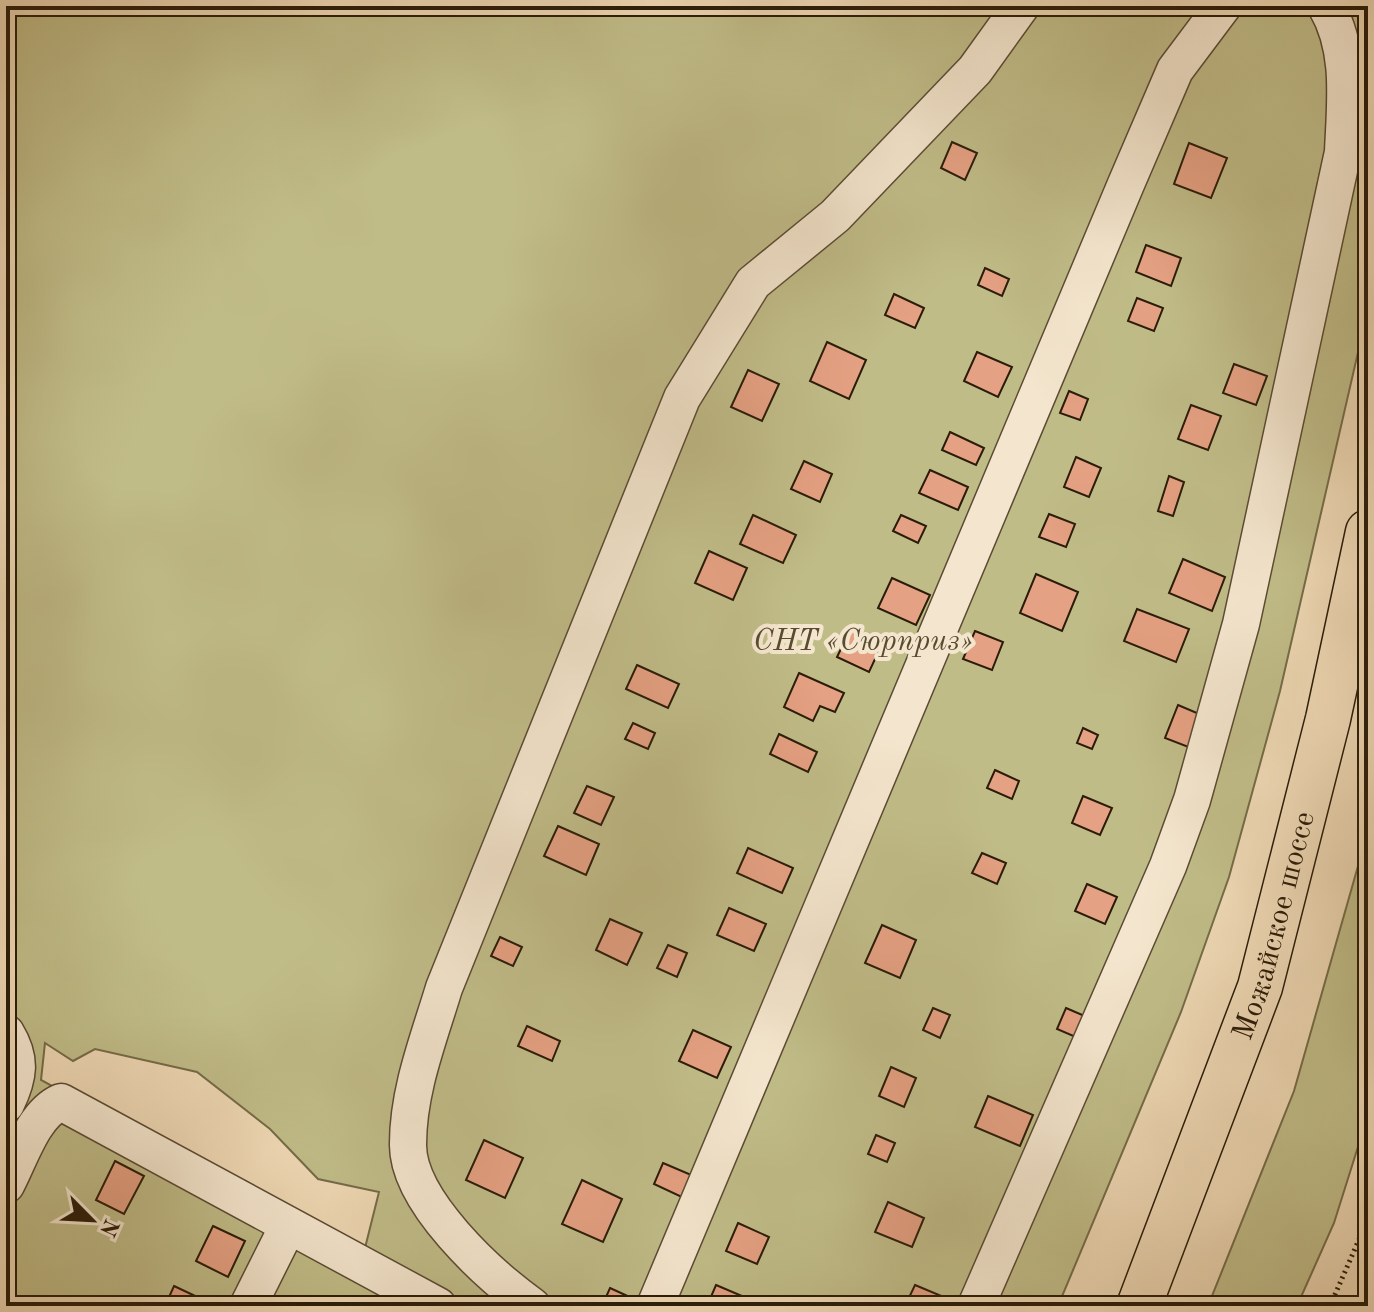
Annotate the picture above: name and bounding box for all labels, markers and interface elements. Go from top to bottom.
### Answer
park label: СНТ «Сюрприз» [753,627,973,657]
street label: Можайское шоссе [1228,809,1321,1044]
north arrow [52,1180,132,1260]
text: N [95,1215,122,1240]

